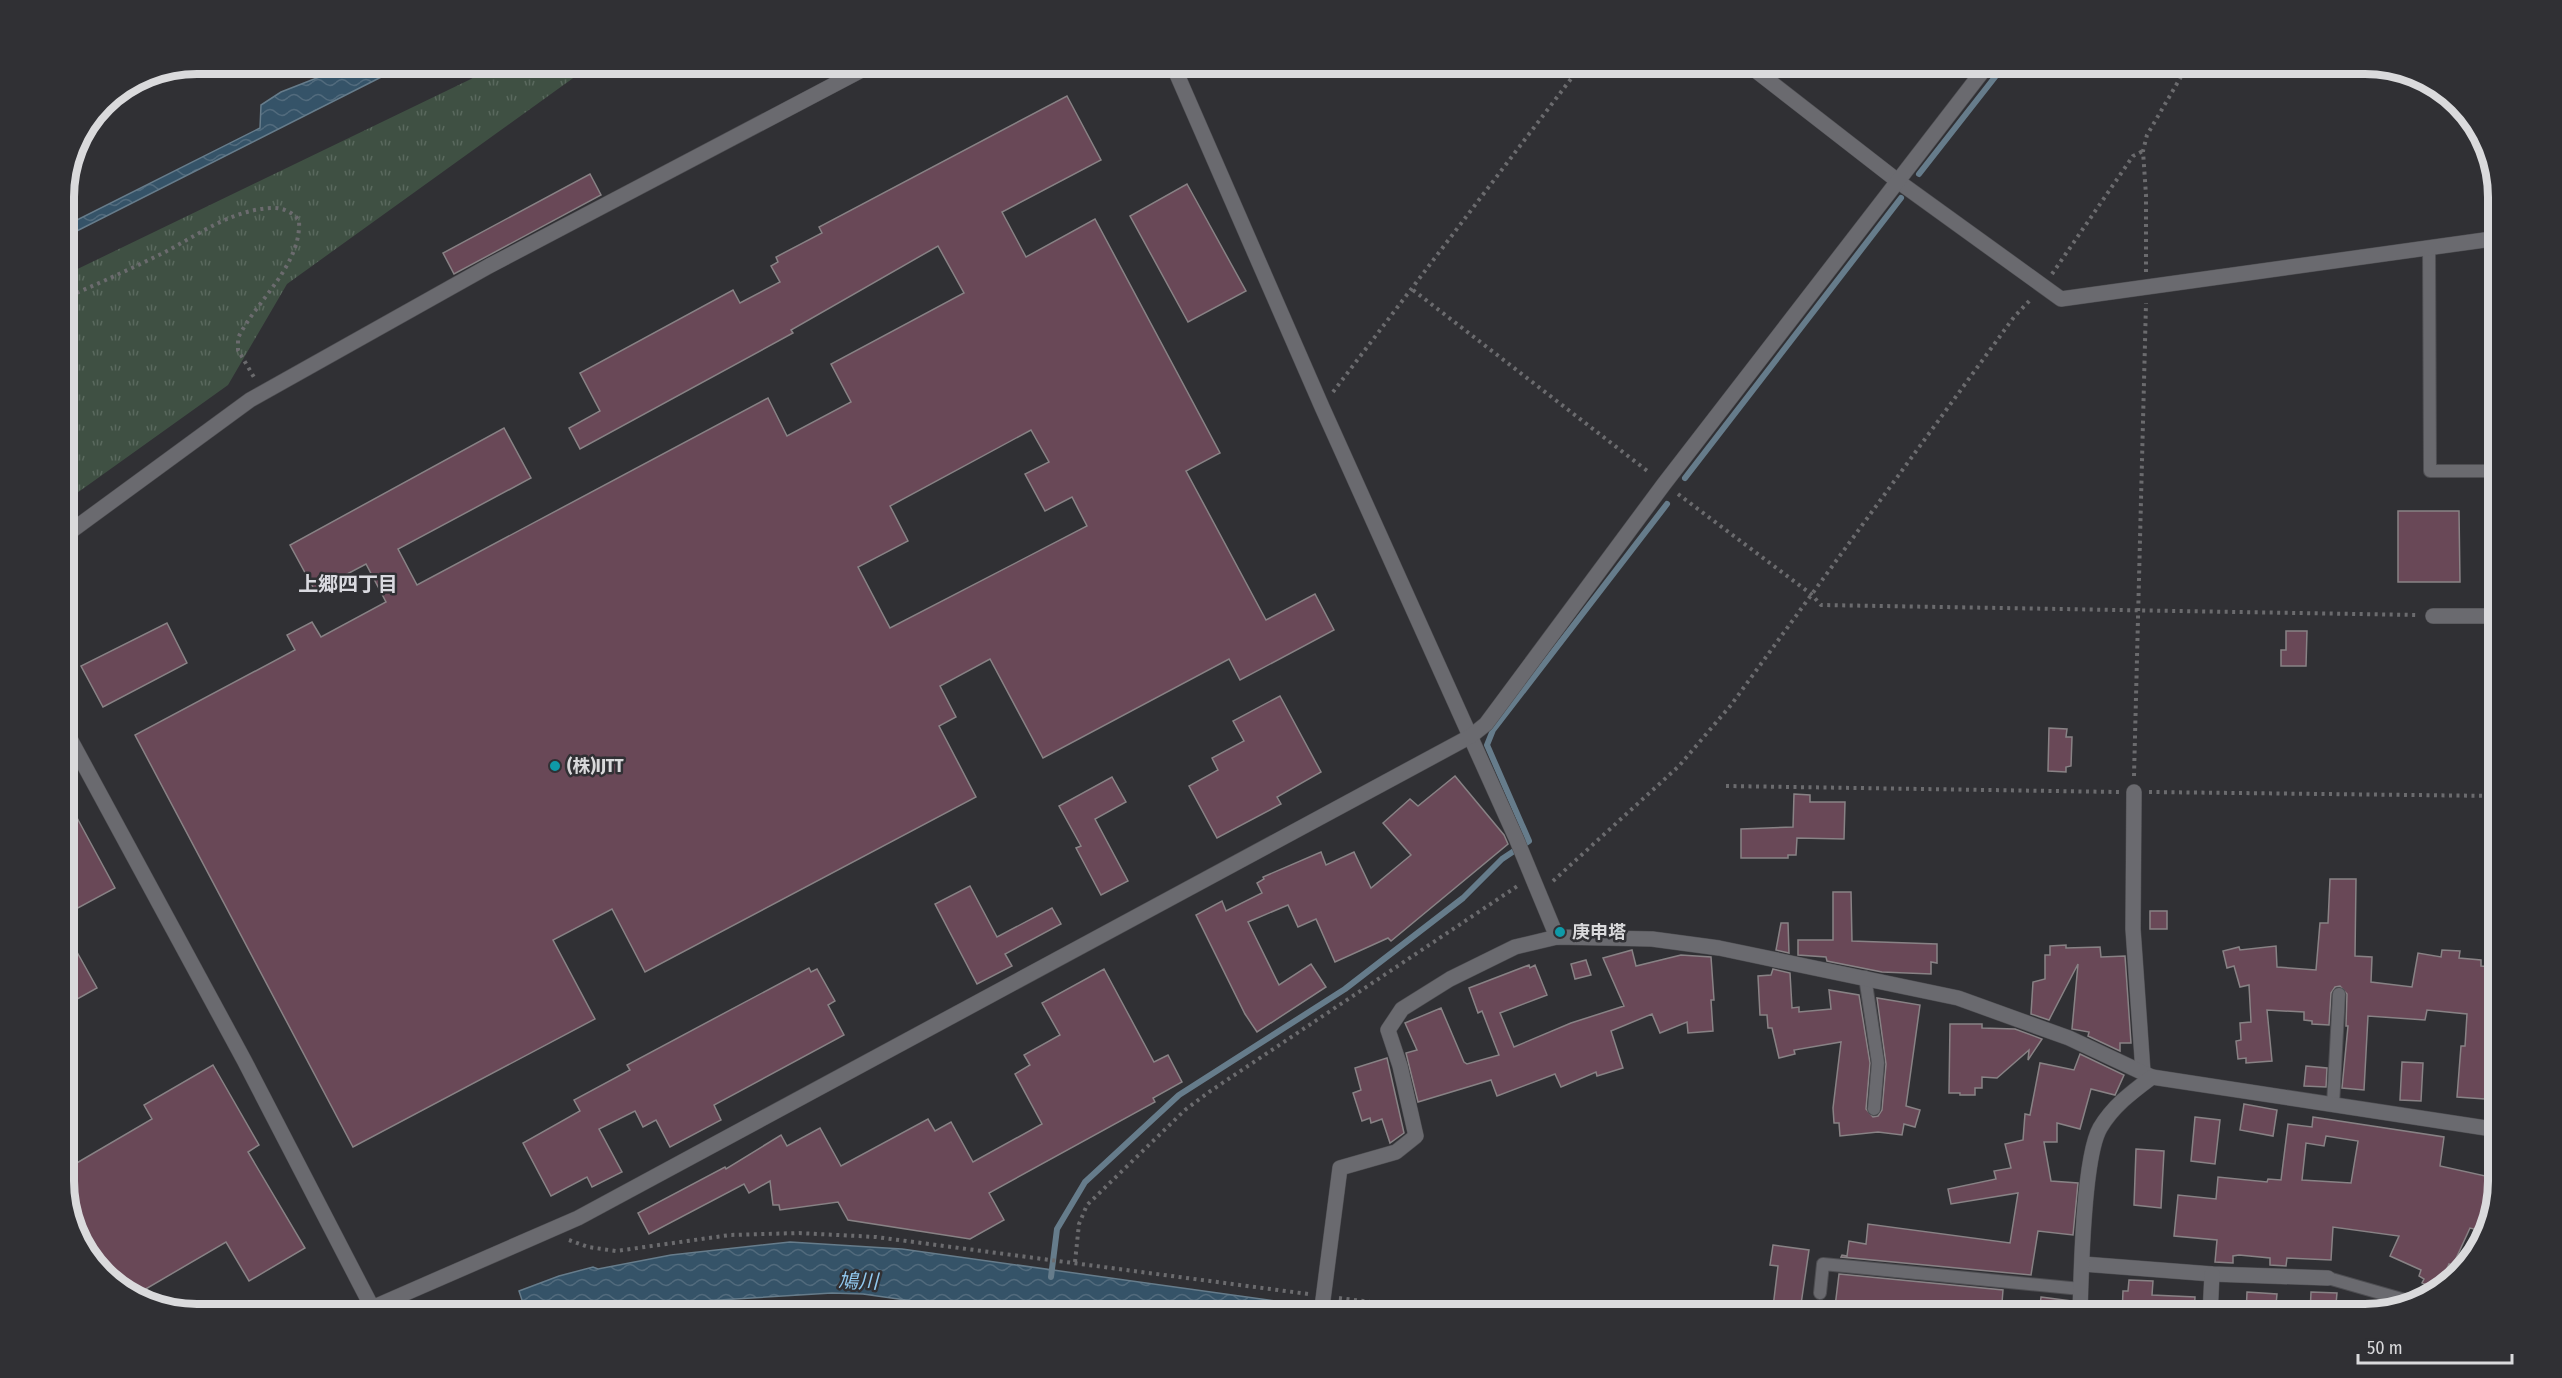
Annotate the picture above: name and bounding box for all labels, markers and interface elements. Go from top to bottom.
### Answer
district label: 上郷四丁目 [298,572,398,596]
place label: (株)IJTT [567,755,624,777]
marker: (株)IJTT [548,759,562,773]
place label: 庚申塔 [1572,921,1626,943]
marker: 庚申塔 [1553,925,1567,939]
water label: 鳩川 [838,1269,880,1293]
scale bar [2358,1327,2512,1365]
text: 50 m [2367,1337,2403,1359]

